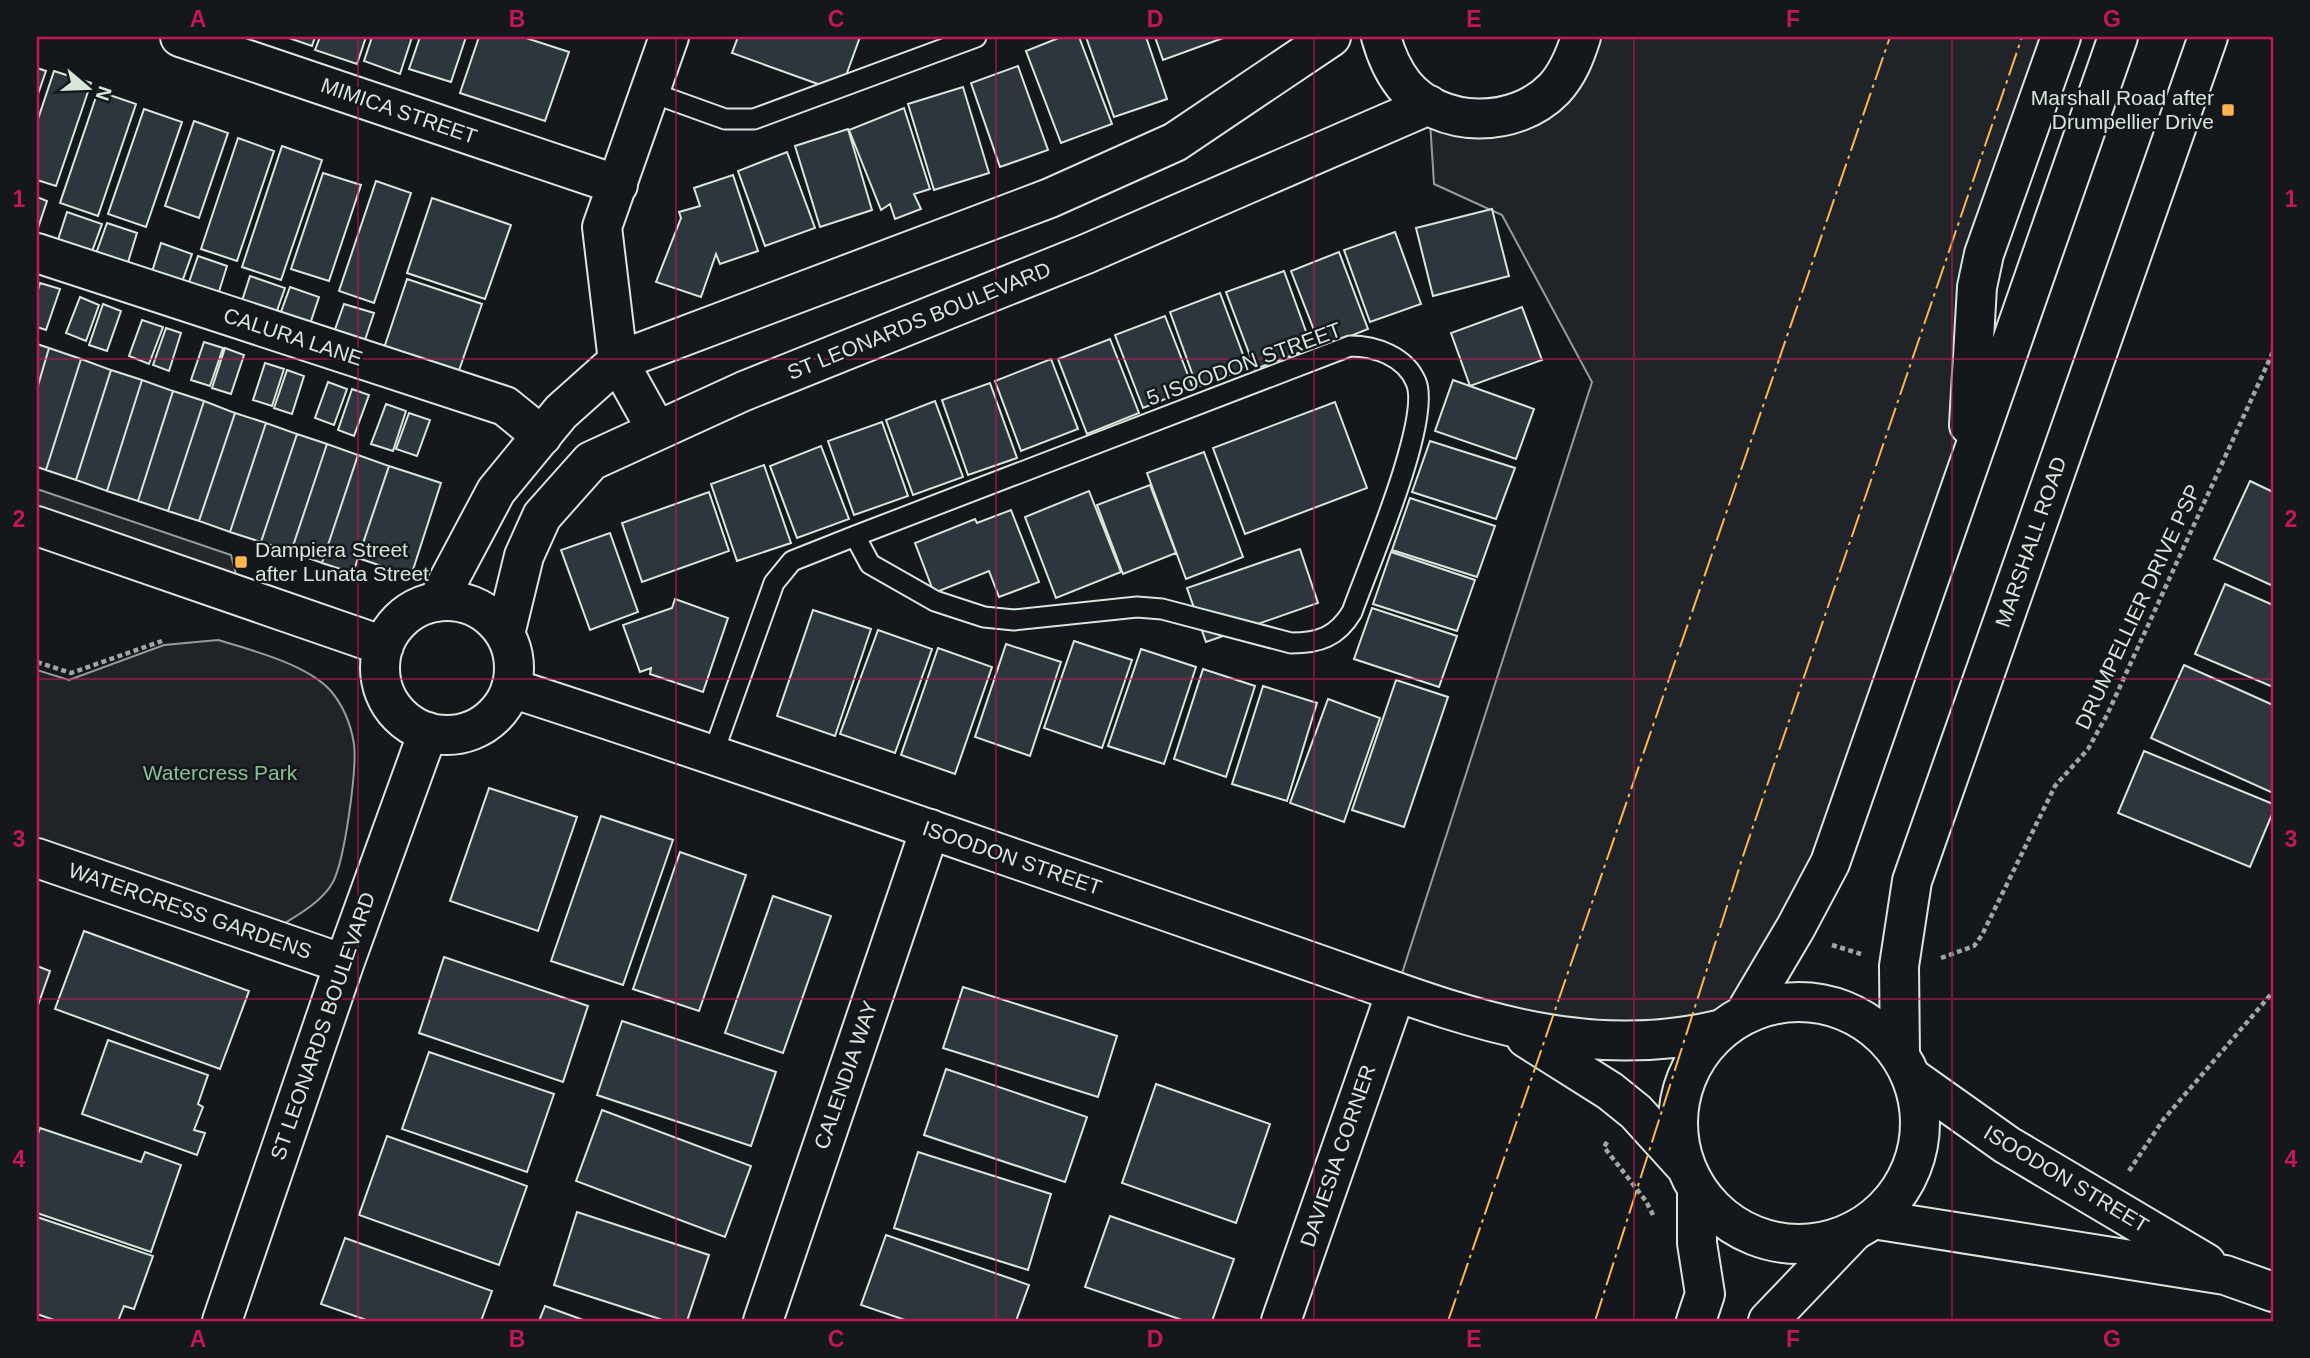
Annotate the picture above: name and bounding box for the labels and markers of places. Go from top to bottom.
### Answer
place label: Marshall Road after Drumpellier Drive [2031,86,2214,133]
marker: Marshall Road after Drumpellier Drive [2220,102,2236,118]
place label: Dampiera Street after Lunata Street [255,538,429,585]
marker: Dampiera Street after Lunata Street [233,554,249,570]

